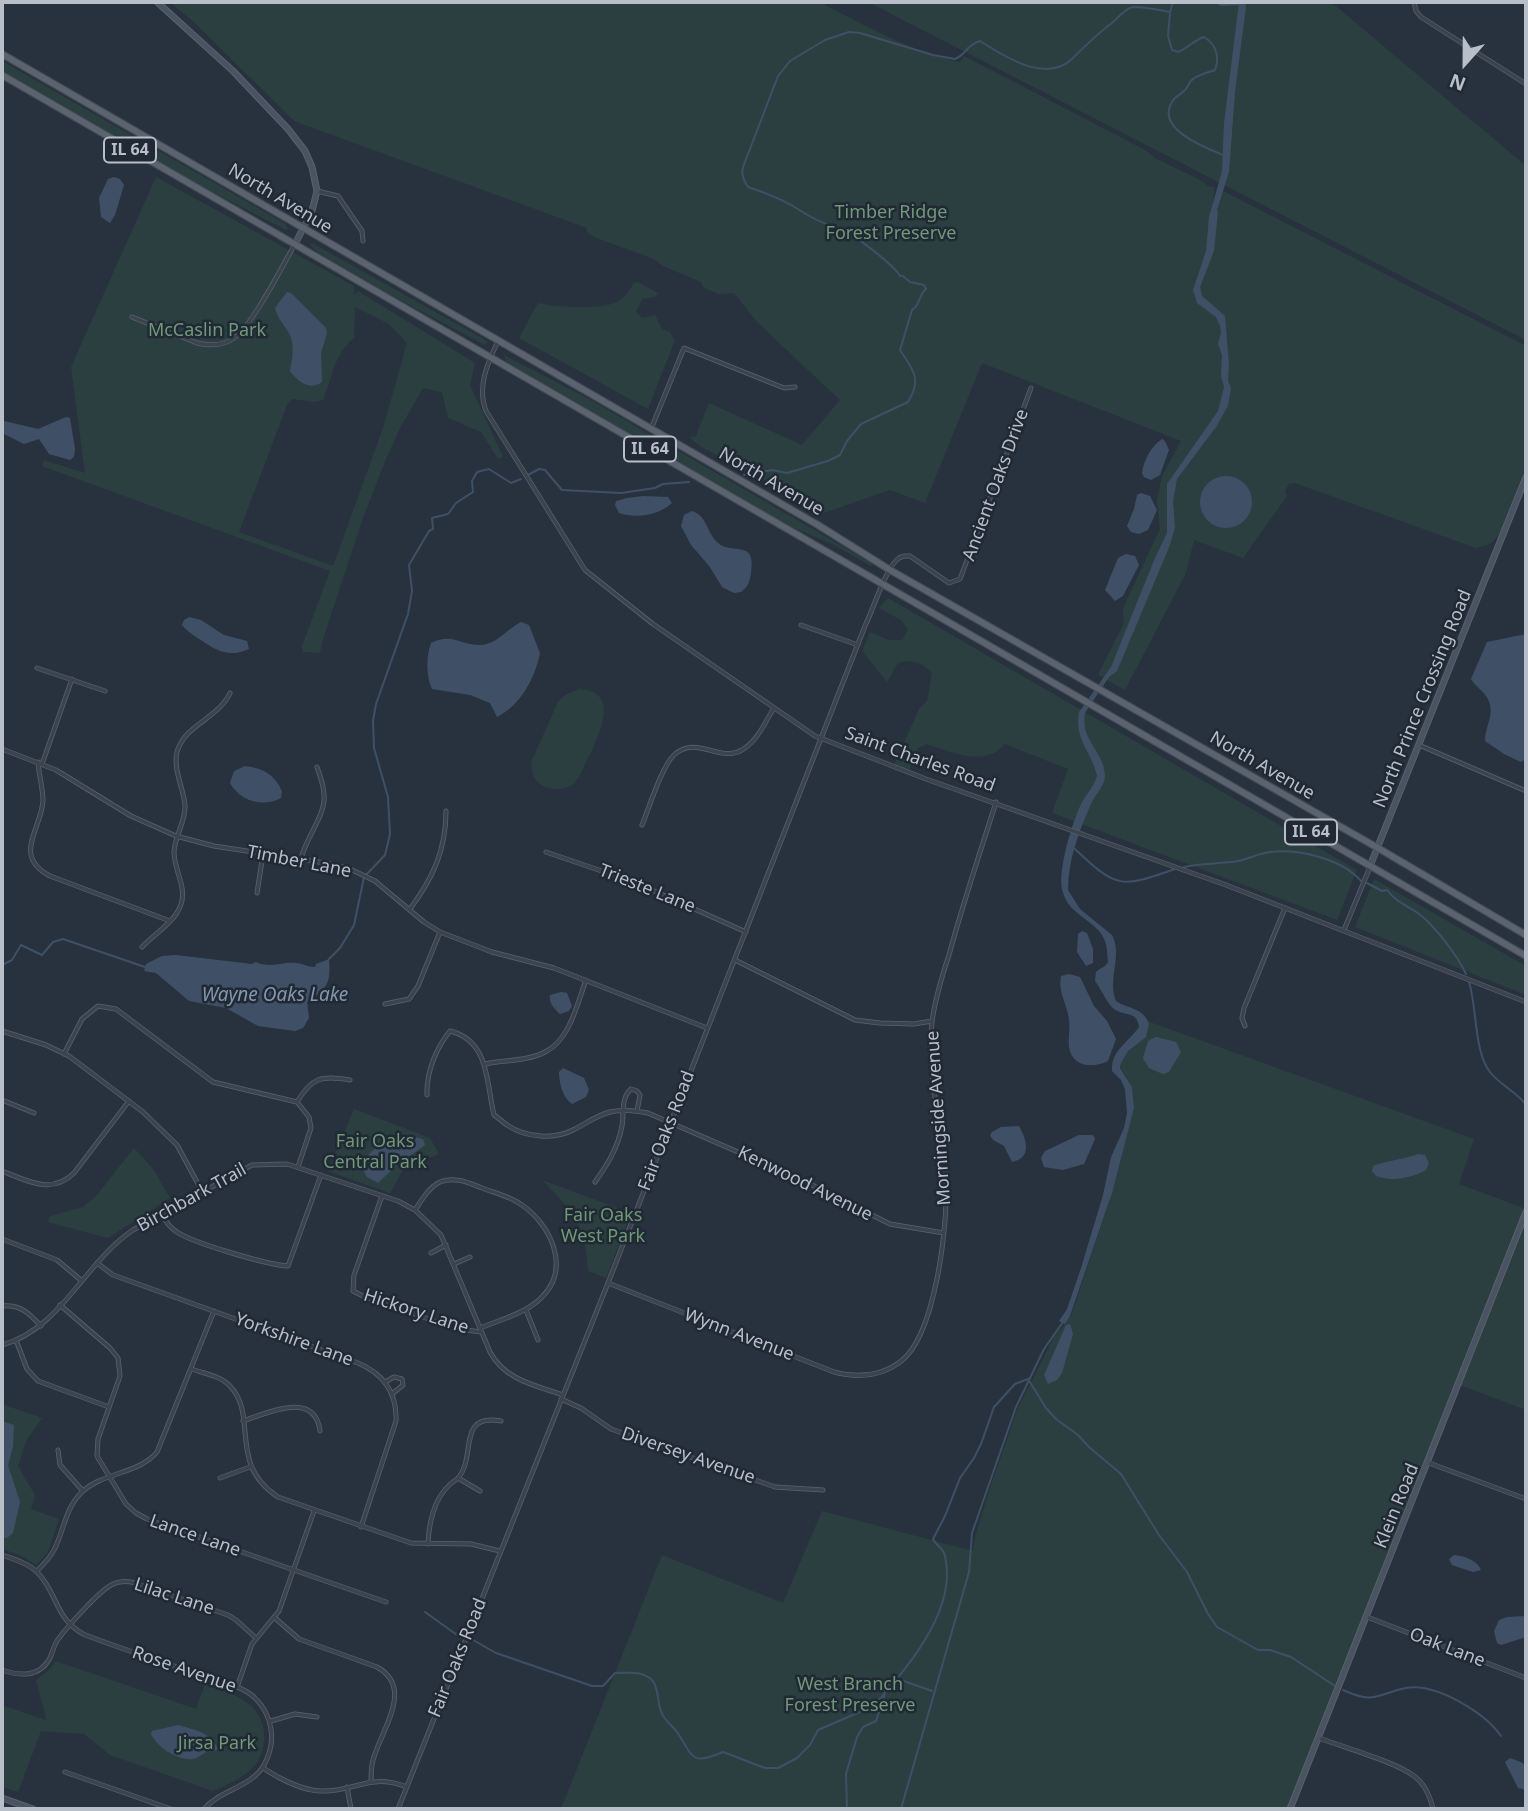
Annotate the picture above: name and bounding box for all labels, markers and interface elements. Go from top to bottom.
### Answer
north arrow [1430,28,1500,98]
text: N [1446,68,1469,98]
road number: IL 64 [104,138,156,162]
street label: North Avenue [224,159,336,239]
park label: Timber Ridge Forest Preserve [826,202,956,244]
park label: McCaslin Park [148,320,266,342]
street label: Ancient Oaks Drive [958,406,1034,564]
road number: IL 64 [624,436,676,462]
street label: North Avenue [715,443,827,521]
street label: North Prince Crossing Road [1369,587,1477,811]
street label: Saint Charles Road [842,723,998,797]
street label: North Avenue [1206,727,1318,805]
road number: IL 64 [1285,820,1337,845]
street label: Timber Lane [245,841,353,883]
street label: Trieste Lane [596,860,698,918]
water label: Wayne Oaks Lake [202,985,348,1007]
street label: Morningside Avenue [922,1030,956,1206]
street label: Fair Oaks Road [634,1068,700,1194]
park label: Fair Oaks Central Park [323,1131,427,1174]
street label: Kenwood Avenue [734,1142,876,1226]
street label: Birchbark Trail [134,1159,250,1237]
park label: Fair Oaks West Park [561,1205,645,1248]
street label: Hickory Lane [361,1285,471,1339]
street label: Wynn Avenue [681,1304,797,1366]
street label: Yorkshire Lane [232,1309,356,1371]
street label: Diversey Avenue [618,1423,758,1489]
street label: Klein Road [1370,1460,1424,1552]
street label: Lance Lane [147,1510,243,1562]
street label: Lilac Lane [131,1574,217,1620]
street label: Fair Oaks Road [424,1595,492,1721]
street label: Oak Lane [1406,1624,1488,1672]
street label: Rose Avenue [129,1642,239,1698]
park label: West Branch Forest Preserve [785,1674,915,1716]
park label: Jirsa Park [178,1733,256,1755]

